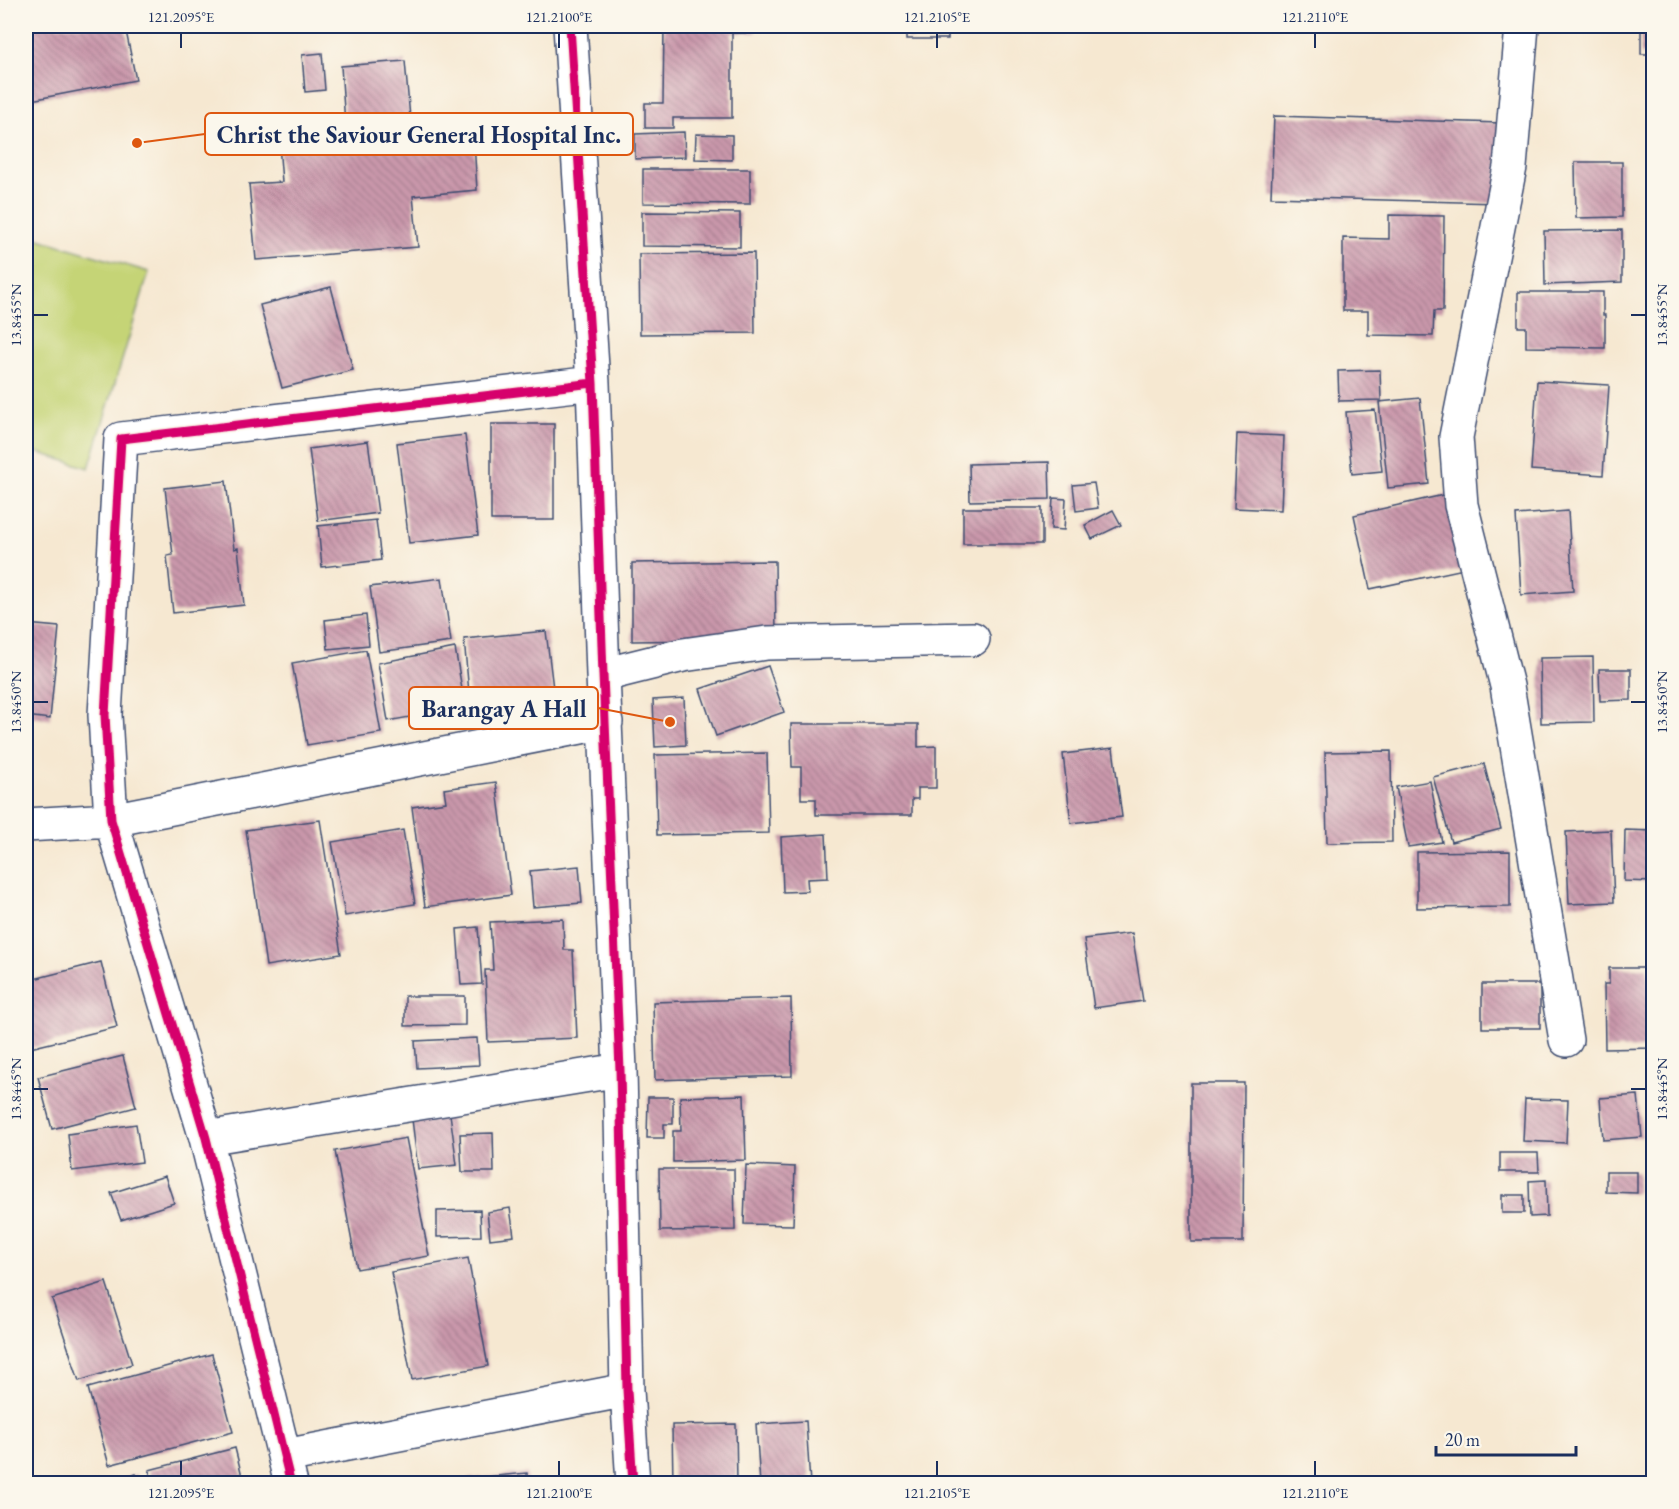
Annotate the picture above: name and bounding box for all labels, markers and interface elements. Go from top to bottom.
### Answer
text: 121.2095°E [148,7,215,26]
text: 121.2100°E [526,7,593,26]
text: 121.2105°E [904,7,971,26]
text: 121.2110°E [1282,7,1349,26]
callout: Christ the Saviour General Hospital Inc. [205,113,633,155]
text: Christ the Saviour General Hospital Inc. [217,119,621,150]
text: 13.8455°N [6,283,25,346]
text: 13.8455°N [1652,283,1671,346]
text: 13.8450°N [6,670,25,733]
text: 13.8450°N [1652,670,1671,733]
callout: Barangay A Hall [409,687,598,729]
text: Barangay A Hall [421,693,587,725]
text: 13.8445°N [6,1057,25,1120]
text: 13.8445°N [1652,1057,1671,1120]
scale bar [1436,1419,1576,1457]
text: 20 m [1445,1428,1480,1451]
text: 121.2095°E [148,1483,215,1502]
text: 121.2100°E [526,1483,593,1502]
text: 121.2105°E [904,1483,971,1502]
text: 121.2110°E [1282,1483,1349,1502]

